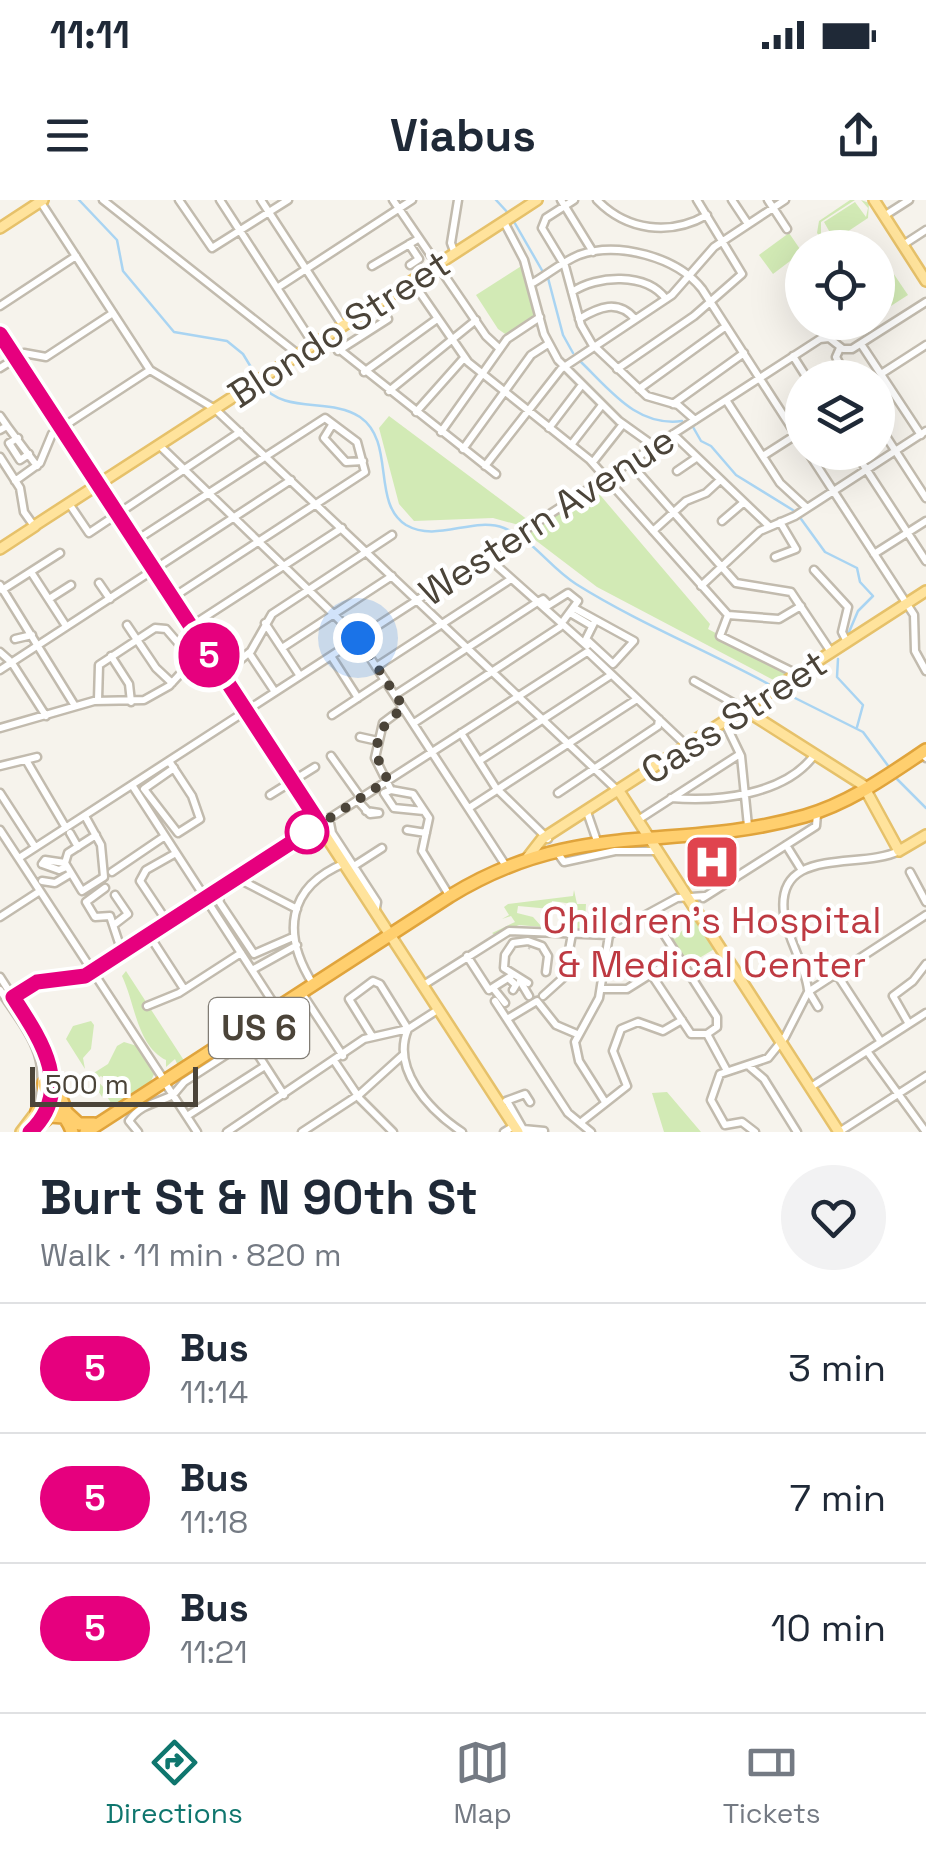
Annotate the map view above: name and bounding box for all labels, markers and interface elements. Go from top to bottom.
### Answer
text: 11:11 [50,11,130,59]
text: Viabus [390,107,536,164]
icon: menu [40,108,95,163]
icon: share [831,108,886,163]
map controls [785,230,895,470]
button: locate [785,230,895,340]
street label: Blondo Street [219,239,459,419]
button: layers [785,360,895,470]
street label: Western Avenue [410,415,684,617]
your location [333,613,383,663]
line badge: 5 [176,622,242,688]
text: 5 [198,633,220,677]
street label: Cass Street [632,639,836,795]
unlabelled marker [286,811,328,853]
hospital icon: Children's Hospital & Medical Center [682,832,742,892]
place label: Children's Hospital & Medical Center [542,896,882,988]
road number: US 6 [209,998,309,1058]
scale bar [30,1062,198,1106]
text: 500 m [45,1066,129,1102]
button: heart [781,1165,886,1270]
text: Burt St & N 90th St [40,1167,478,1228]
text: Walk · 11 min · 820 m [40,1235,341,1275]
text: Bus [180,1324,249,1372]
text: 3 min [788,1344,886,1392]
text: 5 [84,1346,106,1390]
text: 11:14 [180,1372,248,1412]
text: Bus [180,1454,249,1502]
text: 7 min [790,1474,886,1522]
text: 5 [84,1476,106,1520]
text: 11:18 [180,1502,248,1542]
text: Bus [180,1584,249,1632]
text: 10 min [771,1604,886,1652]
text: 5 [84,1606,106,1650]
text: 11:21 [180,1632,248,1672]
tab: Directions [105,1735,243,1831]
tab: Map [454,1735,512,1831]
tab: Tickets [723,1735,821,1831]

